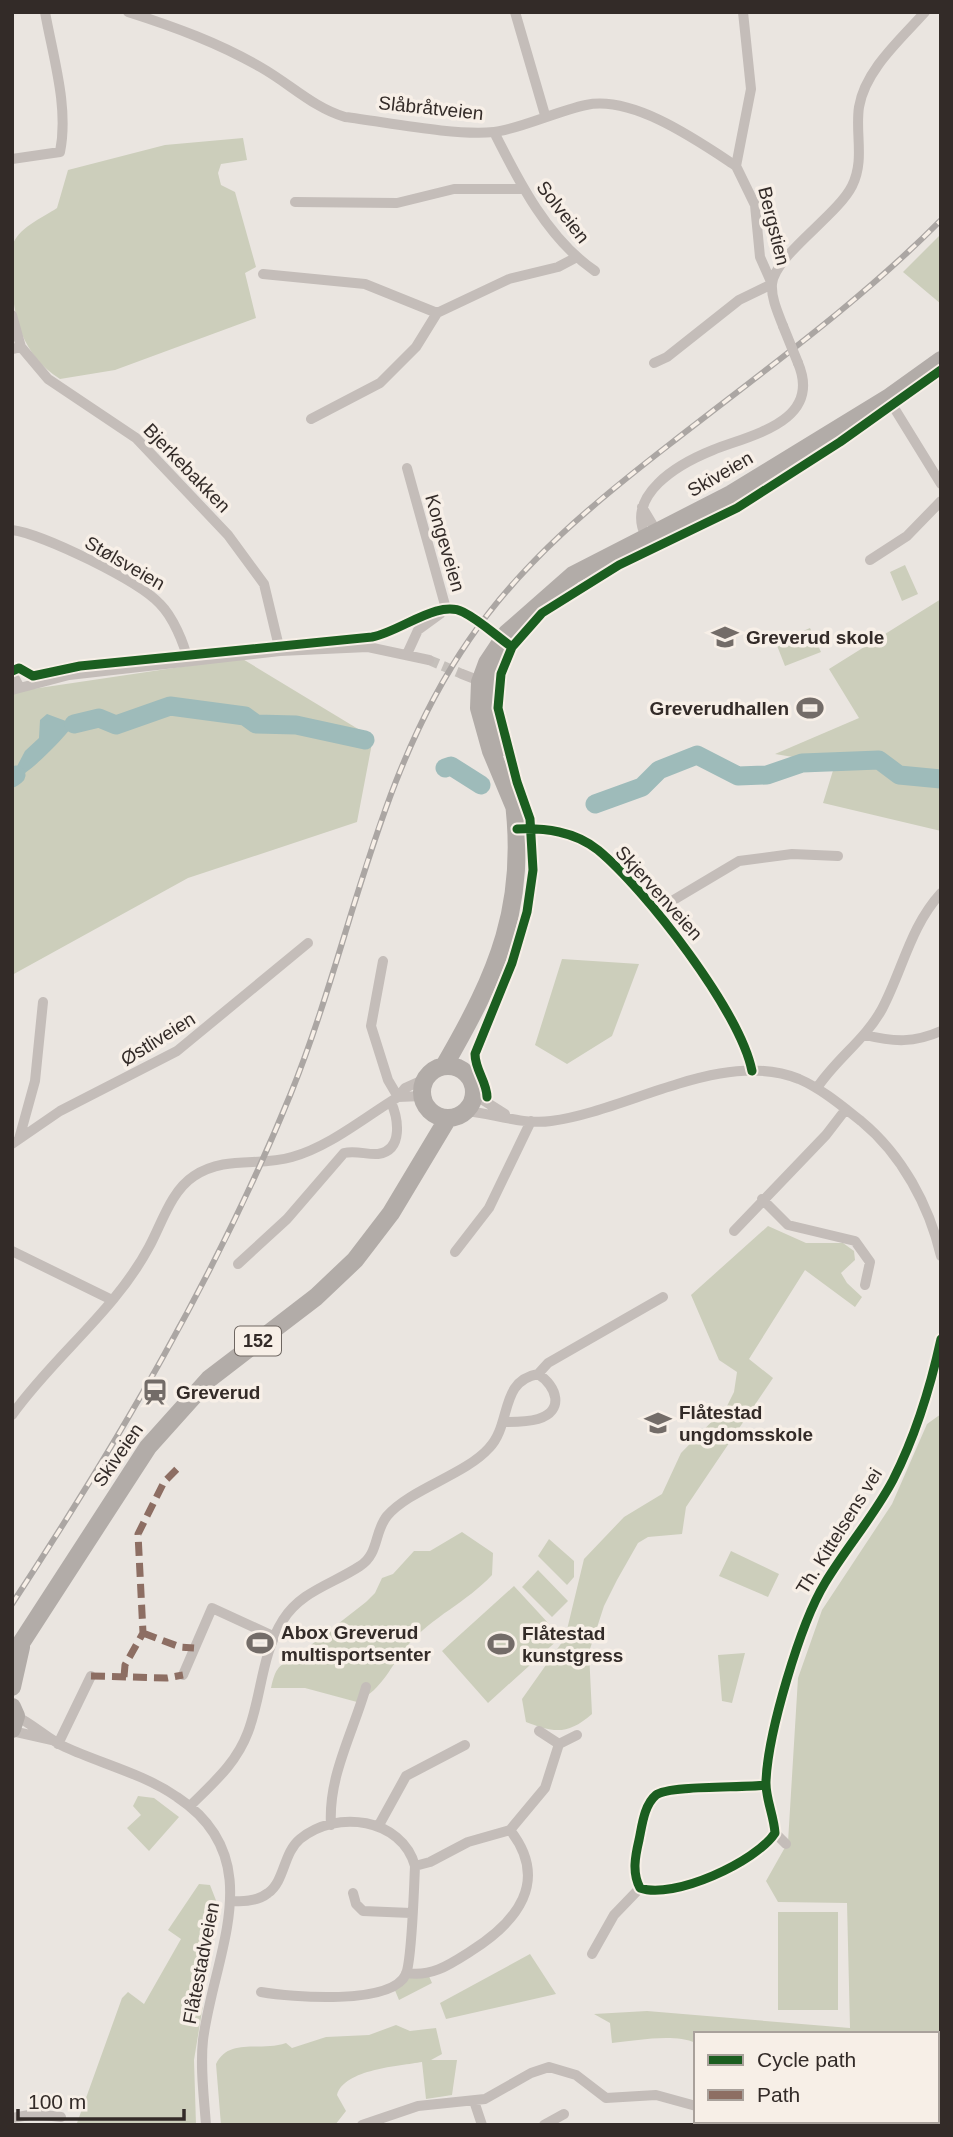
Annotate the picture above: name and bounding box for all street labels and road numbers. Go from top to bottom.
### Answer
street label: Slåbråtveien [377,92,485,124]
street label: Solveien [532,177,594,247]
street label: Bergstien [754,185,794,267]
street label: Bjerkebakken [139,419,235,517]
street label: Skiveien [684,447,756,501]
street label: Kongeveien [421,492,469,594]
street label: Stølsveien [81,532,169,594]
street label: Skjervenveien [611,842,707,944]
street label: Østliveien [117,1008,199,1070]
road number: 152 [235,1326,281,1356]
street label: Skiveien [89,1420,147,1490]
street label: Th. Kittelsens vei [792,1464,886,1598]
street label: Flåtestadveien [179,1900,223,2026]

